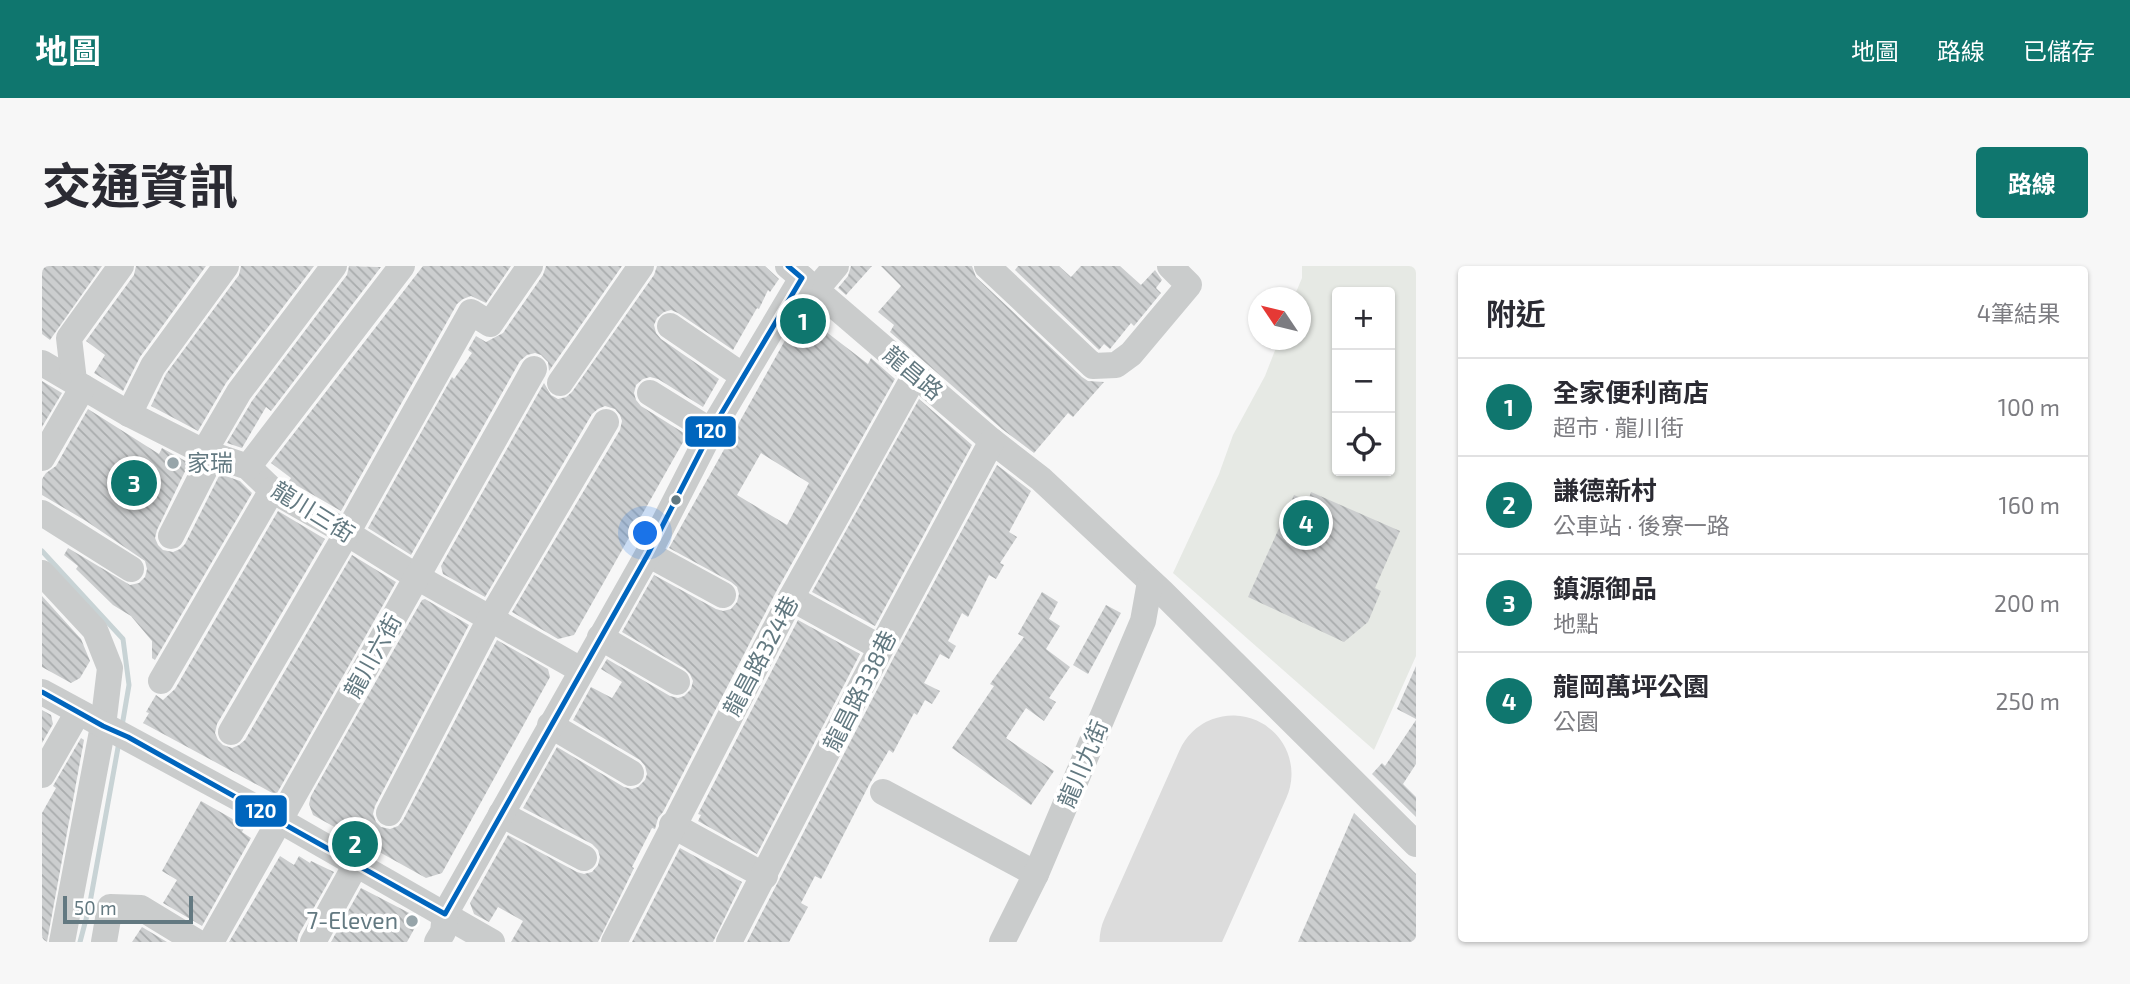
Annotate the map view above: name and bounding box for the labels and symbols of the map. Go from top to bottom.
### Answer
north arrow [1248,287,1311,350]
pin: 1 [780,295,826,347]
street label: 龍昌路 [878,339,949,405]
line badge: 120 [684,415,737,448]
text: 120 [695,419,727,442]
place label: 家瑞 [187,448,233,476]
marker: 家瑞 [165,455,181,471]
pin: 3 [111,457,157,509]
street label: 龍川三街 [267,475,360,547]
unlabelled marker [669,493,683,507]
pin: 4 [1283,497,1329,549]
your location [628,516,662,550]
street label: 龍昌路324巷 [717,591,803,720]
street label: 龍川六街 [338,608,407,703]
street label: 龍昌路338巷 [817,626,901,756]
street label: 龍川九街 [1051,716,1113,811]
line badge: 120 [234,794,288,828]
text: 120 [245,799,277,822]
pin: 2 [332,818,378,870]
scale bar [63,893,192,925]
place label: 7-Eleven [307,906,398,934]
marker: 7-Eleven [404,913,420,929]

